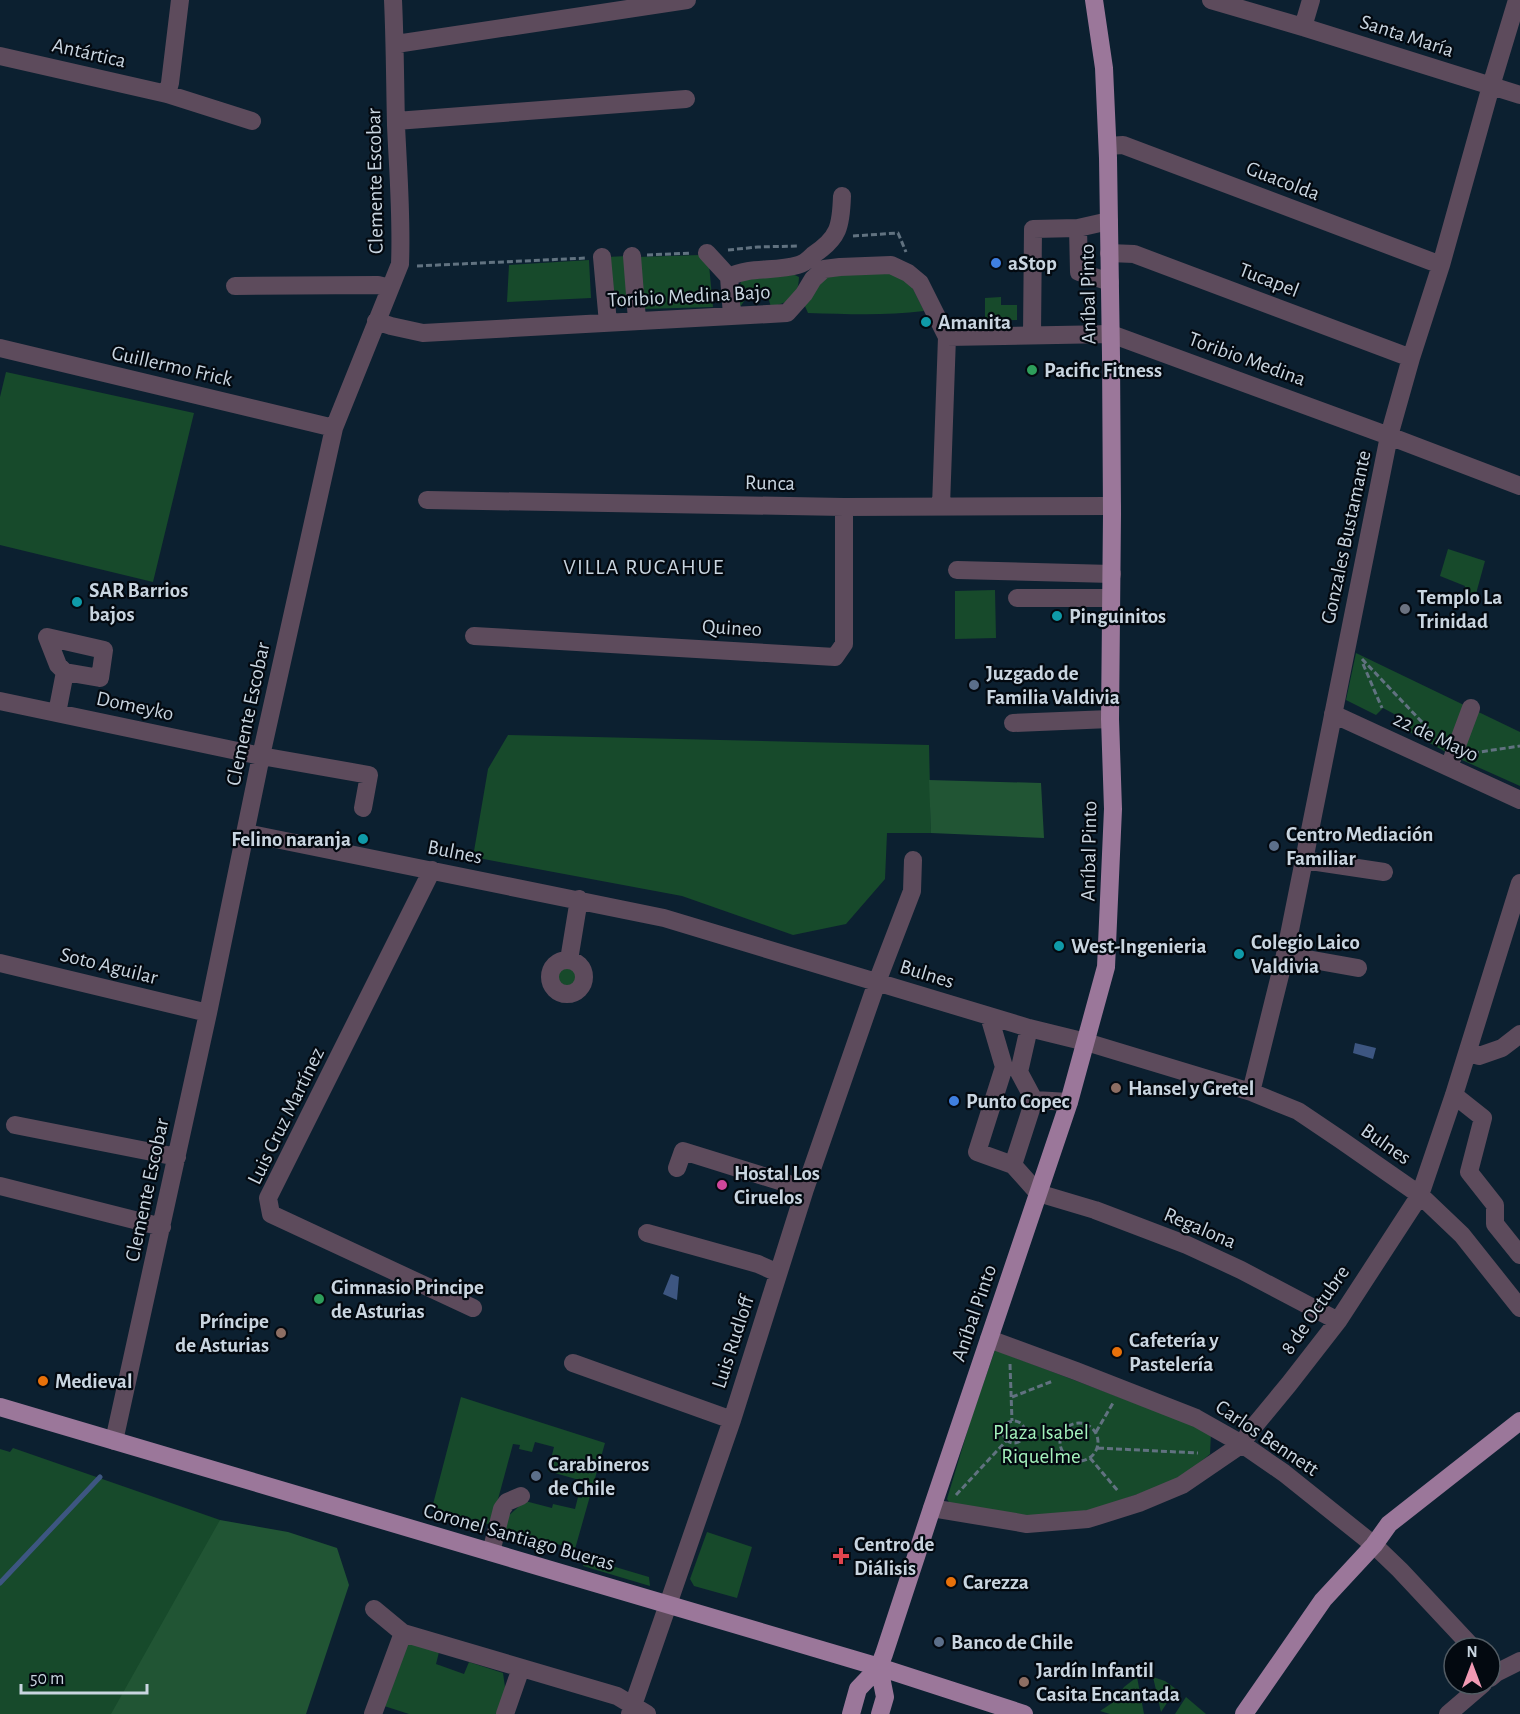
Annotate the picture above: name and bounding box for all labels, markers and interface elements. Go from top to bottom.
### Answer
street label: Santa María [1358,11,1457,61]
street label: Antártica [50,34,128,72]
street label: Clemente Escobar [363,108,387,254]
street label: Guacolda [1243,157,1323,205]
street label: Aníbal Pinto [1077,244,1099,344]
place label: aStop [1008,253,1057,274]
marker: aStop [989,256,1003,270]
street label: Tucapel [1236,259,1302,301]
street label: Toribio Medina Bajo [607,281,771,311]
place label: Amanita [938,312,1011,333]
marker: Amanita [919,315,933,329]
street label: Toribio Medina [1186,328,1309,390]
street label: Guillermo Frick [110,342,235,390]
place label: Pacific Fitness [1044,360,1162,381]
marker: Pacific Fitness [1025,363,1039,377]
street label: Gonzales Bustamante [1317,448,1375,626]
street label: Runca [745,472,796,494]
district label: VILLA RUCAHUE [563,556,725,578]
place label: SAR Barrios bajos [89,580,188,625]
place label: Templo La Trinidad [1417,587,1502,632]
marker: SAR Barrios bajos [70,595,84,609]
marker: Templo La Trinidad [1398,602,1412,616]
place label: Pinguinitos [1069,606,1166,627]
marker: Pinguinitos [1050,609,1064,623]
street label: Quineo [701,616,763,640]
street label: Clemente Escobar [223,640,273,788]
place label: Juzgado de Familia Valdivia [986,663,1120,708]
marker: Juzgado de Familia Valdivia [967,678,981,692]
street label: Domeyko [94,688,176,724]
street label: 22 de Mayo [1390,708,1482,766]
street label: Aníbal Pinto [1078,801,1100,901]
place label: Centro Mediación Familiar [1286,824,1433,869]
place label: Felino naranja [231,829,351,850]
marker: Felino naranja [356,832,370,846]
street label: Bulnes [426,836,484,868]
marker: Centro Mediación Familiar [1267,839,1281,853]
place label: Colegio Laico Valdivia [1251,932,1360,977]
place label: West-Ingenieria [1071,936,1207,957]
marker: West-Ingenieria [1052,939,1066,953]
street label: Soto Aguilar [58,944,160,988]
marker: Colegio Laico Valdivia [1232,947,1246,961]
street label: Bulnes [897,956,957,992]
street label: Luis Cruz Martínez [244,1044,328,1188]
place label: Hansel y Gretel [1128,1078,1254,1099]
marker: Hansel y Gretel [1109,1081,1123,1095]
place label: Punto Copec [966,1091,1070,1112]
marker: Punto Copec [947,1094,961,1108]
street label: Clemente Escobar [122,1116,172,1264]
street label: Bulnes [1357,1119,1415,1169]
place label: Hostal Los Ciruelos [734,1163,820,1208]
marker: Hostal Los Ciruelos [715,1178,729,1192]
street label: Regalona [1161,1204,1239,1253]
street label: Aníbal Pinto [948,1262,1000,1364]
street label: 8 de Octubre [1277,1262,1353,1358]
place label: Gimnasio Principe de Asturias [331,1277,484,1322]
street label: Luis Rudloff [708,1291,758,1391]
marker: Gimnasio Principe de Asturias [312,1292,326,1306]
place label: Príncipe de Asturias [175,1311,269,1356]
marker: Príncipe de Asturias [274,1326,288,1340]
place label: Cafetería y Pastelería [1129,1330,1219,1375]
marker: Cafetería y Pastelería [1110,1345,1124,1359]
place label: Medieval [55,1371,132,1392]
marker: Medieval [36,1374,50,1388]
street label: Carlos Bennett [1212,1396,1323,1480]
park label: Plaza Isabel Riquelme [993,1422,1089,1467]
place label: Carabineros de Chile [548,1454,649,1499]
marker: Carabineros de Chile [529,1469,543,1483]
street label: Coronel Santiago Bueras [421,1500,617,1574]
place label: Centro de Diálisis [854,1534,935,1579]
marker: Centro de Diálisis [832,1547,850,1565]
place label: Carezza [963,1572,1029,1593]
marker: Carezza [944,1575,958,1589]
place label: Banco de Chile [951,1632,1073,1653]
marker: Banco de Chile [932,1635,946,1649]
north arrow [1442,1636,1502,1696]
text: N [1466,1644,1478,1660]
scale bar [21,1657,147,1695]
place label: Jardín Infantil Casita Encantada [1036,1660,1180,1705]
text: 50 m [30,1670,64,1688]
marker: Jardín Infantil Casita Encantada [1017,1675,1031,1689]

